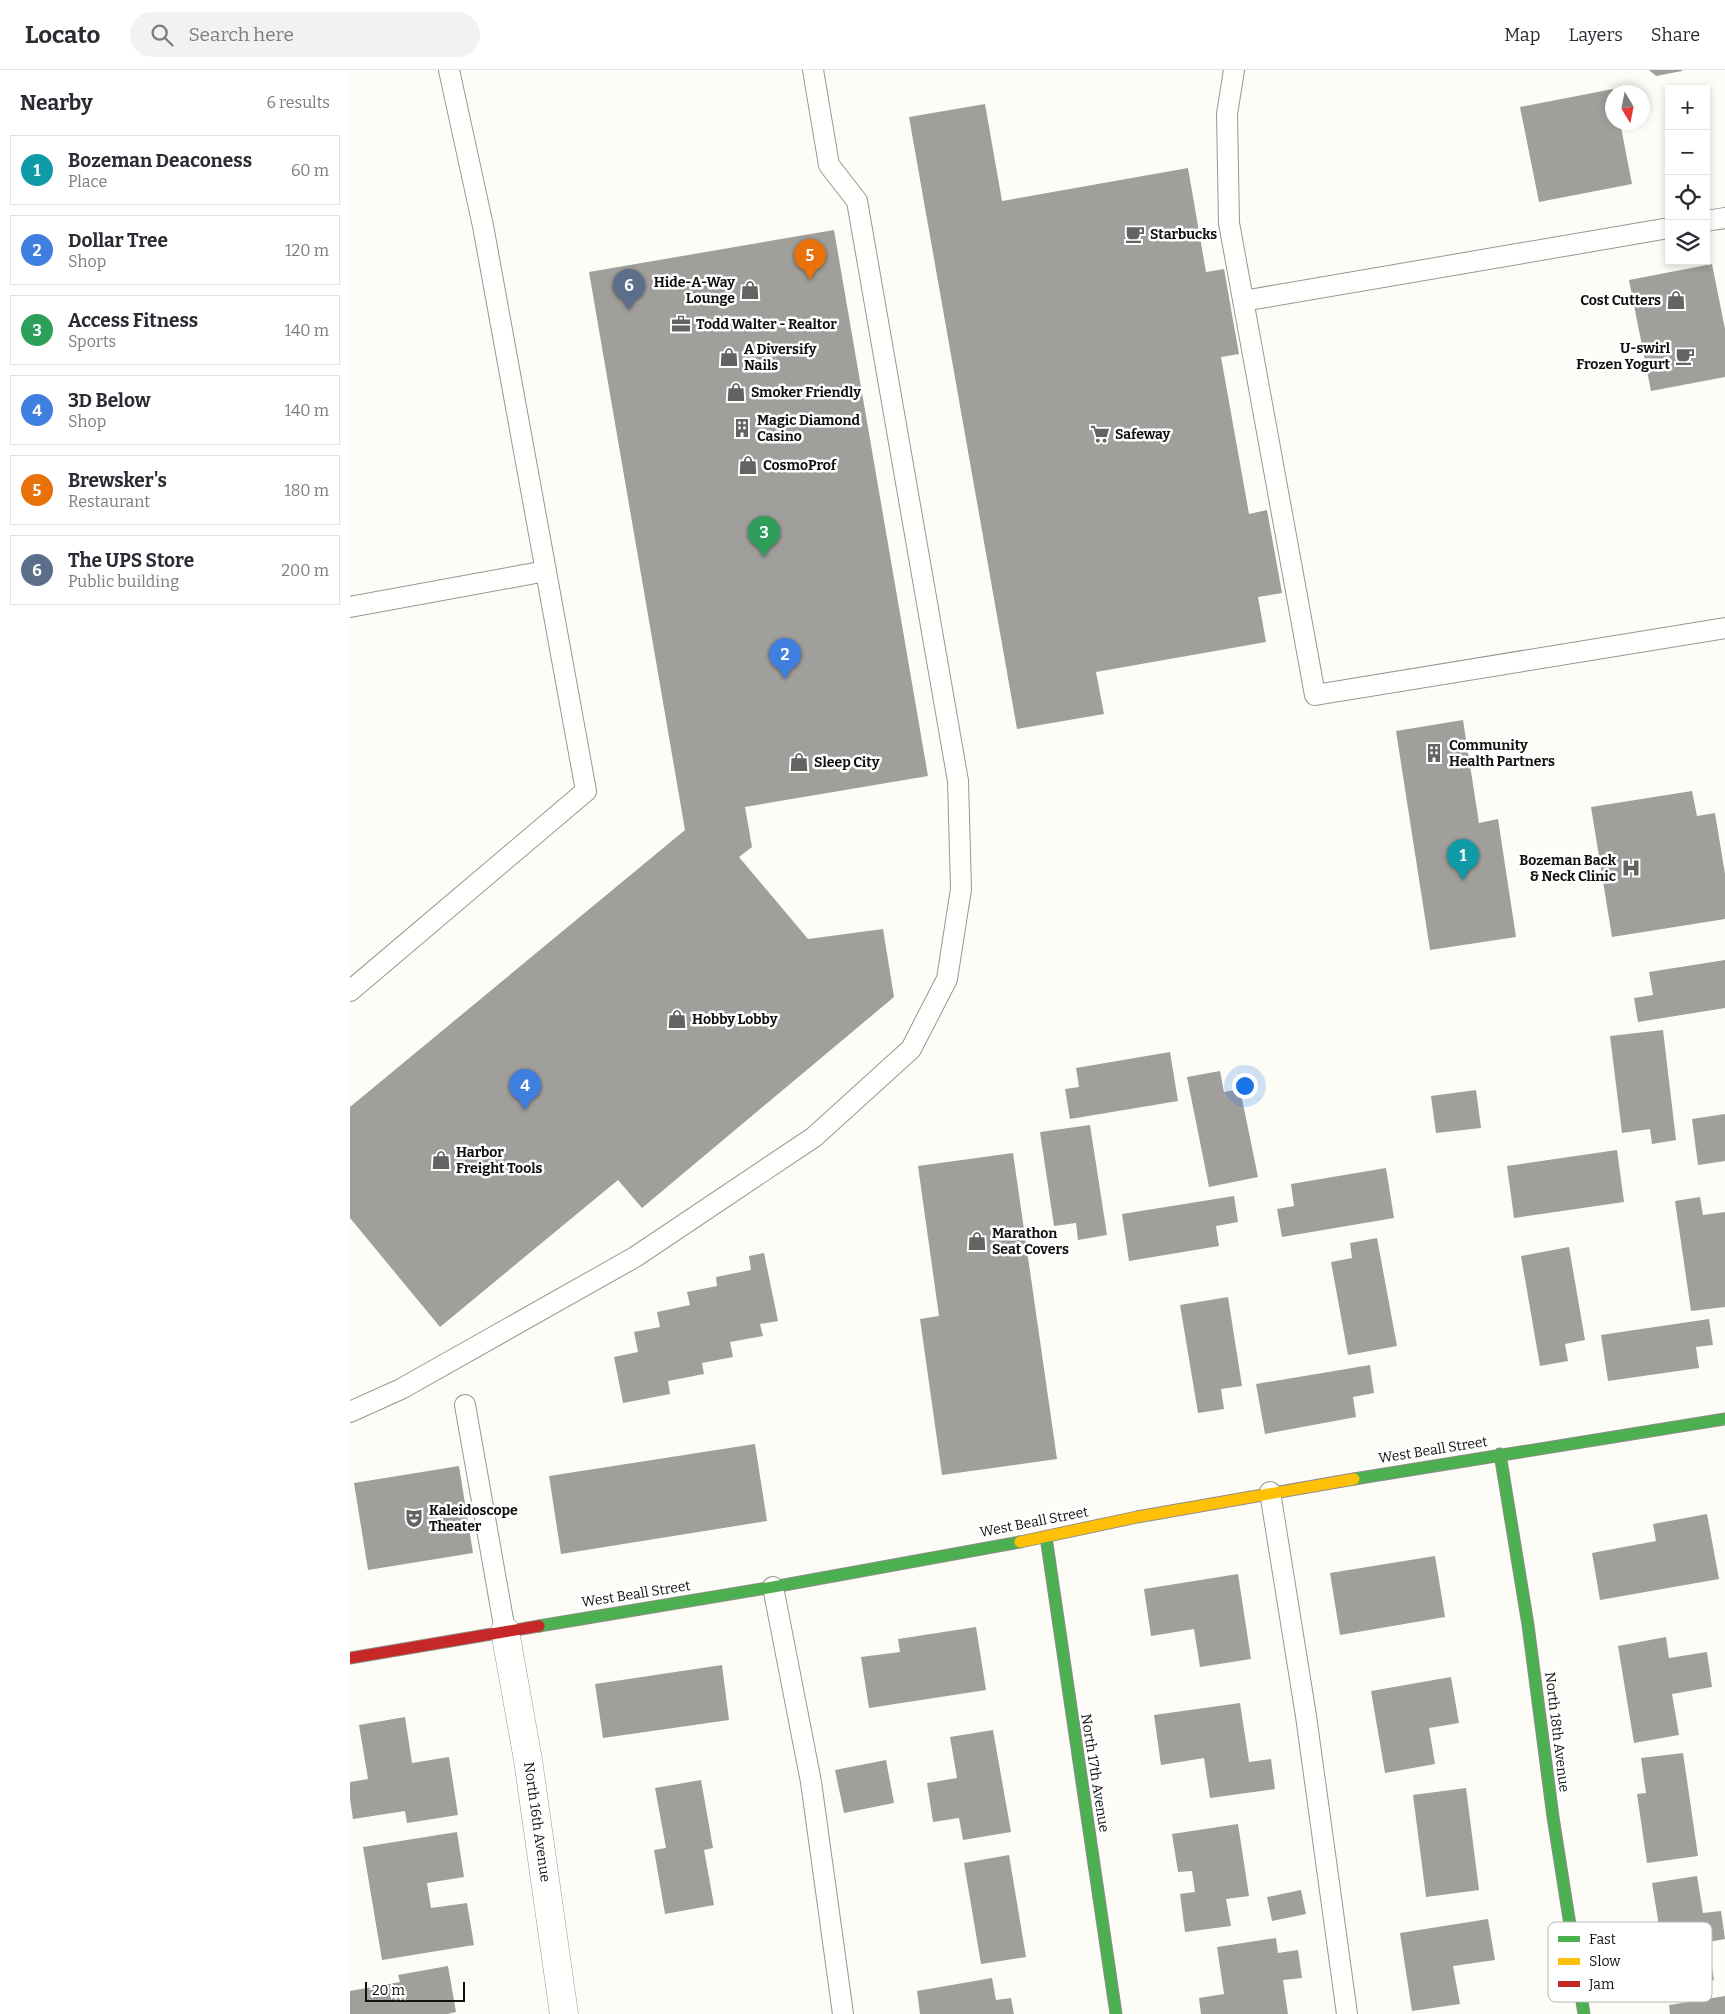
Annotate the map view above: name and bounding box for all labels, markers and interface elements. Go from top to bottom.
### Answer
search box [130,12,480,57]
text: Locato [25,21,100,49]
icon: search [148,21,176,49]
text: Search here [188,23,294,46]
text: Map [1504,24,1540,46]
text: Layers [1568,24,1623,46]
text: Share [1651,24,1700,46]
north arrow [1605,85,1650,130]
map controls [1665,85,1710,265]
button: + [1665,85,1710,130]
text: Nearby [20,90,93,116]
text: 6 results [267,93,330,112]
button: − [1665,130,1710,175]
text: Bozeman Deaconess [68,149,252,172]
text: 1 [34,161,40,180]
text: 60 m [291,161,329,180]
text: Place [68,172,107,191]
button: locate [1665,175,1710,220]
button: layers [1665,220,1710,265]
cafe icon: Starbucks [1124,223,1146,245]
place label: Starbucks [1150,226,1217,243]
text: Dollar Tree [68,229,168,252]
pin: 5 [794,239,826,280]
text: 2 [32,241,42,260]
text: 120 m [285,241,329,260]
text: Shop [68,252,106,271]
pin: 6 [613,269,645,310]
place label: Hide-A-Way Lounge [654,274,735,307]
shop icon: Hide-A-Way Lounge [739,279,761,301]
shop icon: Cost Cutters [1665,289,1687,311]
place label: Cost Cutters [1580,292,1661,309]
text: Access Fitness [68,309,198,332]
office icon: Todd Walter - Realtor [670,313,692,335]
place label: Todd Walter - Realtor [696,316,837,333]
text: 3 [32,321,42,340]
text: 140 m [284,321,329,340]
text: Sports [68,332,116,351]
place label: U-swirl Frozen Yogurt [1576,340,1671,373]
place label: A Diversify Nails [744,341,817,374]
cafe icon: U-swirl Frozen Yogurt [1674,345,1696,367]
shop icon: A Diversify Nails [718,346,740,368]
shop icon: Smoker Friendly [725,381,747,403]
place label: Smoker Friendly [751,384,861,401]
text: 3D Below [68,389,151,412]
text: 4 [32,401,42,420]
text: 140 m [284,401,329,420]
text: Shop [68,412,106,431]
place label: Magic Diamond Casino [757,412,860,445]
building icon: Magic Diamond Casino [731,417,753,439]
supermarket icon: Safeway [1089,423,1111,445]
place label: Safeway [1115,426,1170,443]
shop icon: CosmoProf [737,454,759,476]
place label: CosmoProf [763,457,837,474]
text: Brewsker's [68,469,167,492]
text: 5 [33,481,41,500]
text: 180 m [284,481,329,500]
text: Restaurant [68,492,150,511]
pin: 3 [748,516,780,557]
text: The UPS Store [68,549,194,572]
text: 6 [32,561,42,580]
text: 200 m [281,561,329,580]
text: Public building [68,572,179,591]
pin: 2 [769,638,801,679]
place label: Community Health Partners [1449,737,1555,770]
building icon: Community Health Partners [1423,742,1445,764]
shop icon: Sleep City [788,751,810,773]
place label: Sleep City [814,754,880,771]
pin: 1 [1447,839,1479,880]
place label: Bozeman Back & Neck Clinic [1519,852,1617,885]
hospital icon: Bozeman Back & Neck Clinic [1620,857,1642,879]
shop icon: Hobby Lobby [666,1008,688,1030]
place label: Hobby Lobby [692,1011,778,1028]
pin: 4 [509,1069,541,1110]
your location [1232,1073,1258,1099]
place label: Harbor Freight Tools [456,1144,543,1177]
shop icon: Harbor Freight Tools [430,1149,452,1171]
place label: Marathon Seat Covers [992,1225,1069,1258]
shop icon: Marathon Seat Covers [966,1230,988,1252]
street label: West Beall Street [1377,1433,1489,1467]
place label: Kaleidoscope Theater [429,1502,518,1535]
street label: West Beall Street [978,1503,1090,1541]
theatre icon: Kaleidoscope Theater [403,1507,425,1529]
street label: West Beall Street [580,1577,692,1611]
street label: North 18th Avenue [1541,1671,1573,1793]
street label: North 17th Avenue [1077,1713,1113,1833]
street label: North 16th Avenue [520,1761,554,1883]
legend [1548,1922,1712,2002]
text: Fast [1589,1931,1616,1948]
text: Slow [1589,1953,1621,1970]
text: Jam [1588,1976,1615,1993]
scale bar [365,1979,465,2002]
text: 20 m [372,1982,405,1999]

